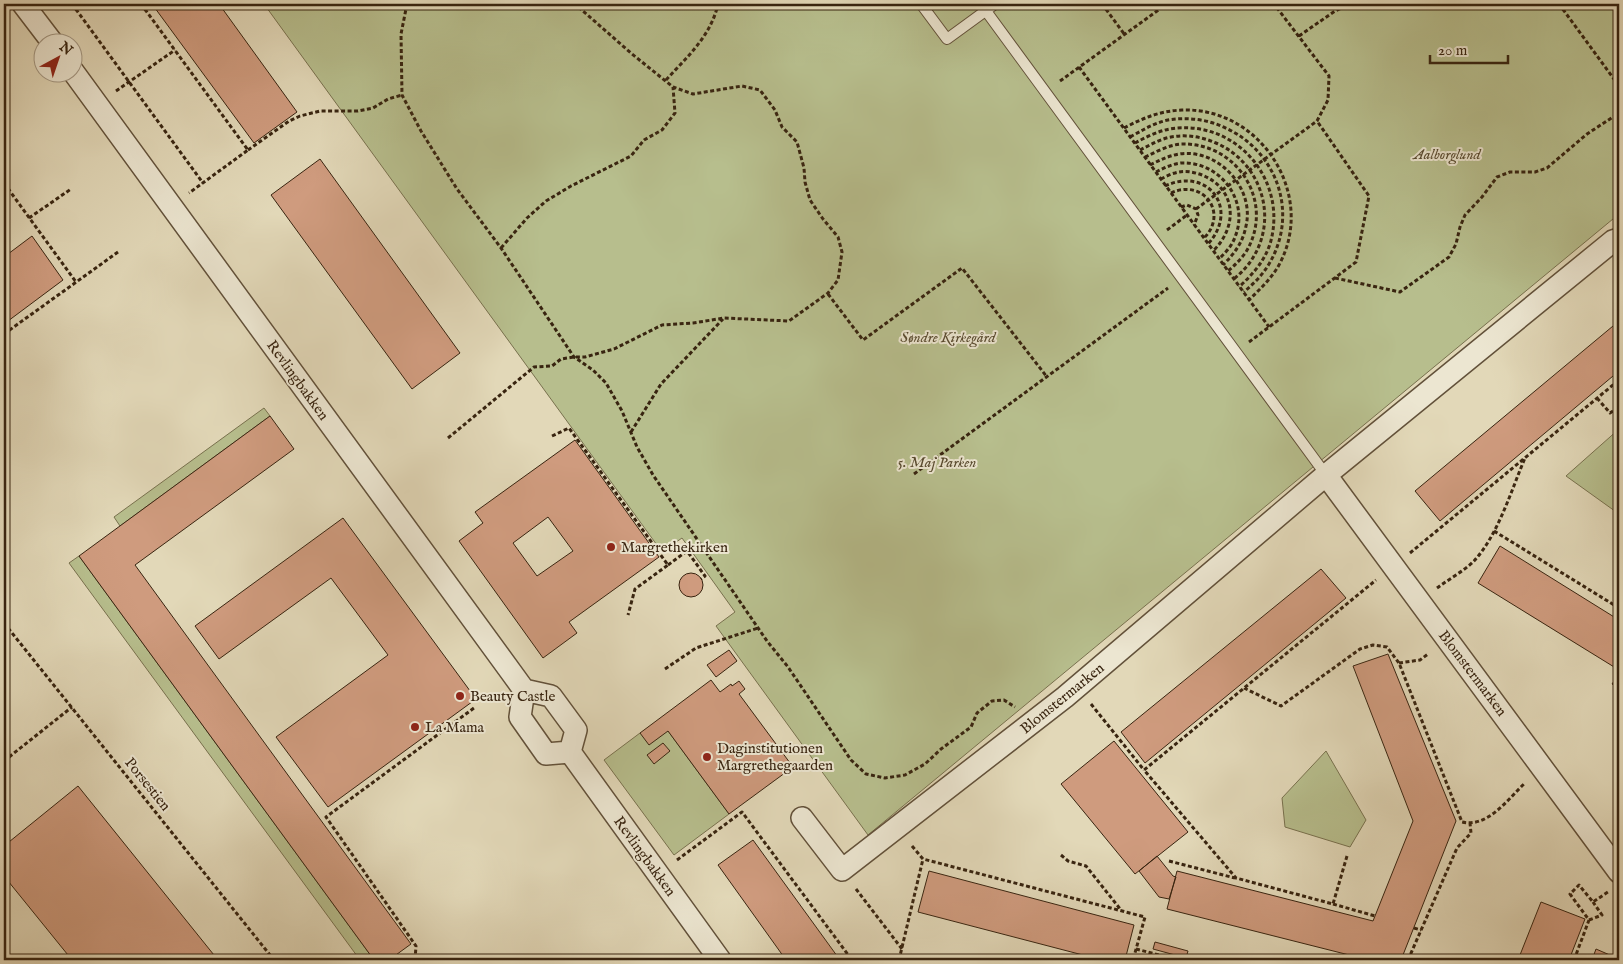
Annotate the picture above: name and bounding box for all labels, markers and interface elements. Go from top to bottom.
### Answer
north arrow [32,32,82,82]
scale bar [1430,32,1508,64]
text: N [55,37,76,60]
text: 20 m [1438,41,1468,60]
park label: Aalborglund [1411,145,1481,165]
park label: Søndre Kirkegård [900,328,997,348]
street label: Revlingbakken [262,337,333,424]
park label: 5. Maj Parken [898,453,976,472]
place label: Margrethekirken [621,538,728,557]
marker: Margrethekirken [605,541,617,553]
street label: Blomstermarken [1434,627,1511,720]
street label: Blomstermarken [1016,659,1108,738]
place label: Beauty Castle [470,687,556,706]
marker: Beauty Castle [454,690,466,702]
place label: La Mama [425,718,485,737]
marker: La Mama [409,721,421,733]
place label: Daginstitutionen Margrethegaarden [717,739,833,775]
marker: Daginstitutionen Margrethegaarden [701,751,713,763]
street label: Porsestien [120,754,175,815]
street label: Revlingbakken [609,813,680,900]

